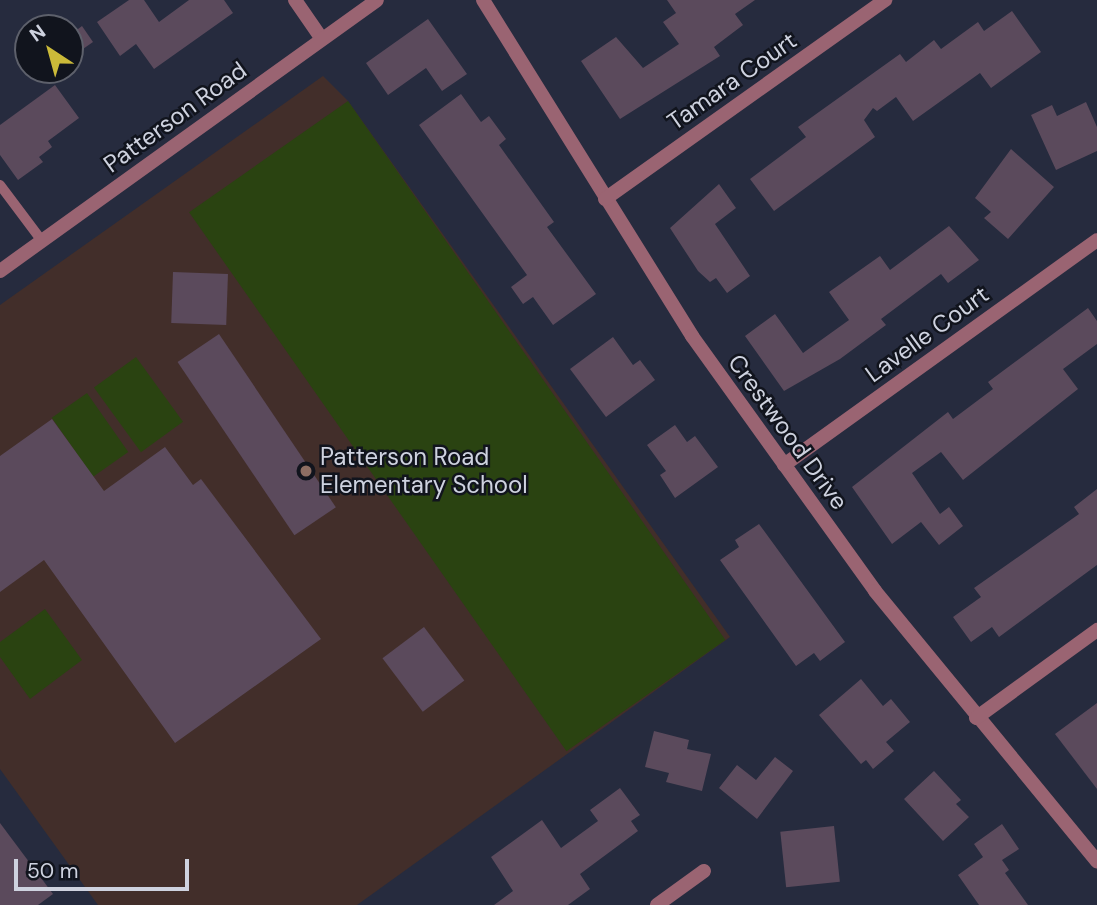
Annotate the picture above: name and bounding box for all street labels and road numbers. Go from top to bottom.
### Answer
street label: Tamara Court [662,26,802,136]
street label: Patterson Road [98,56,252,178]
street label: Lavelle Court [860,280,994,388]
street label: Crestwood Drive [722,349,854,515]

